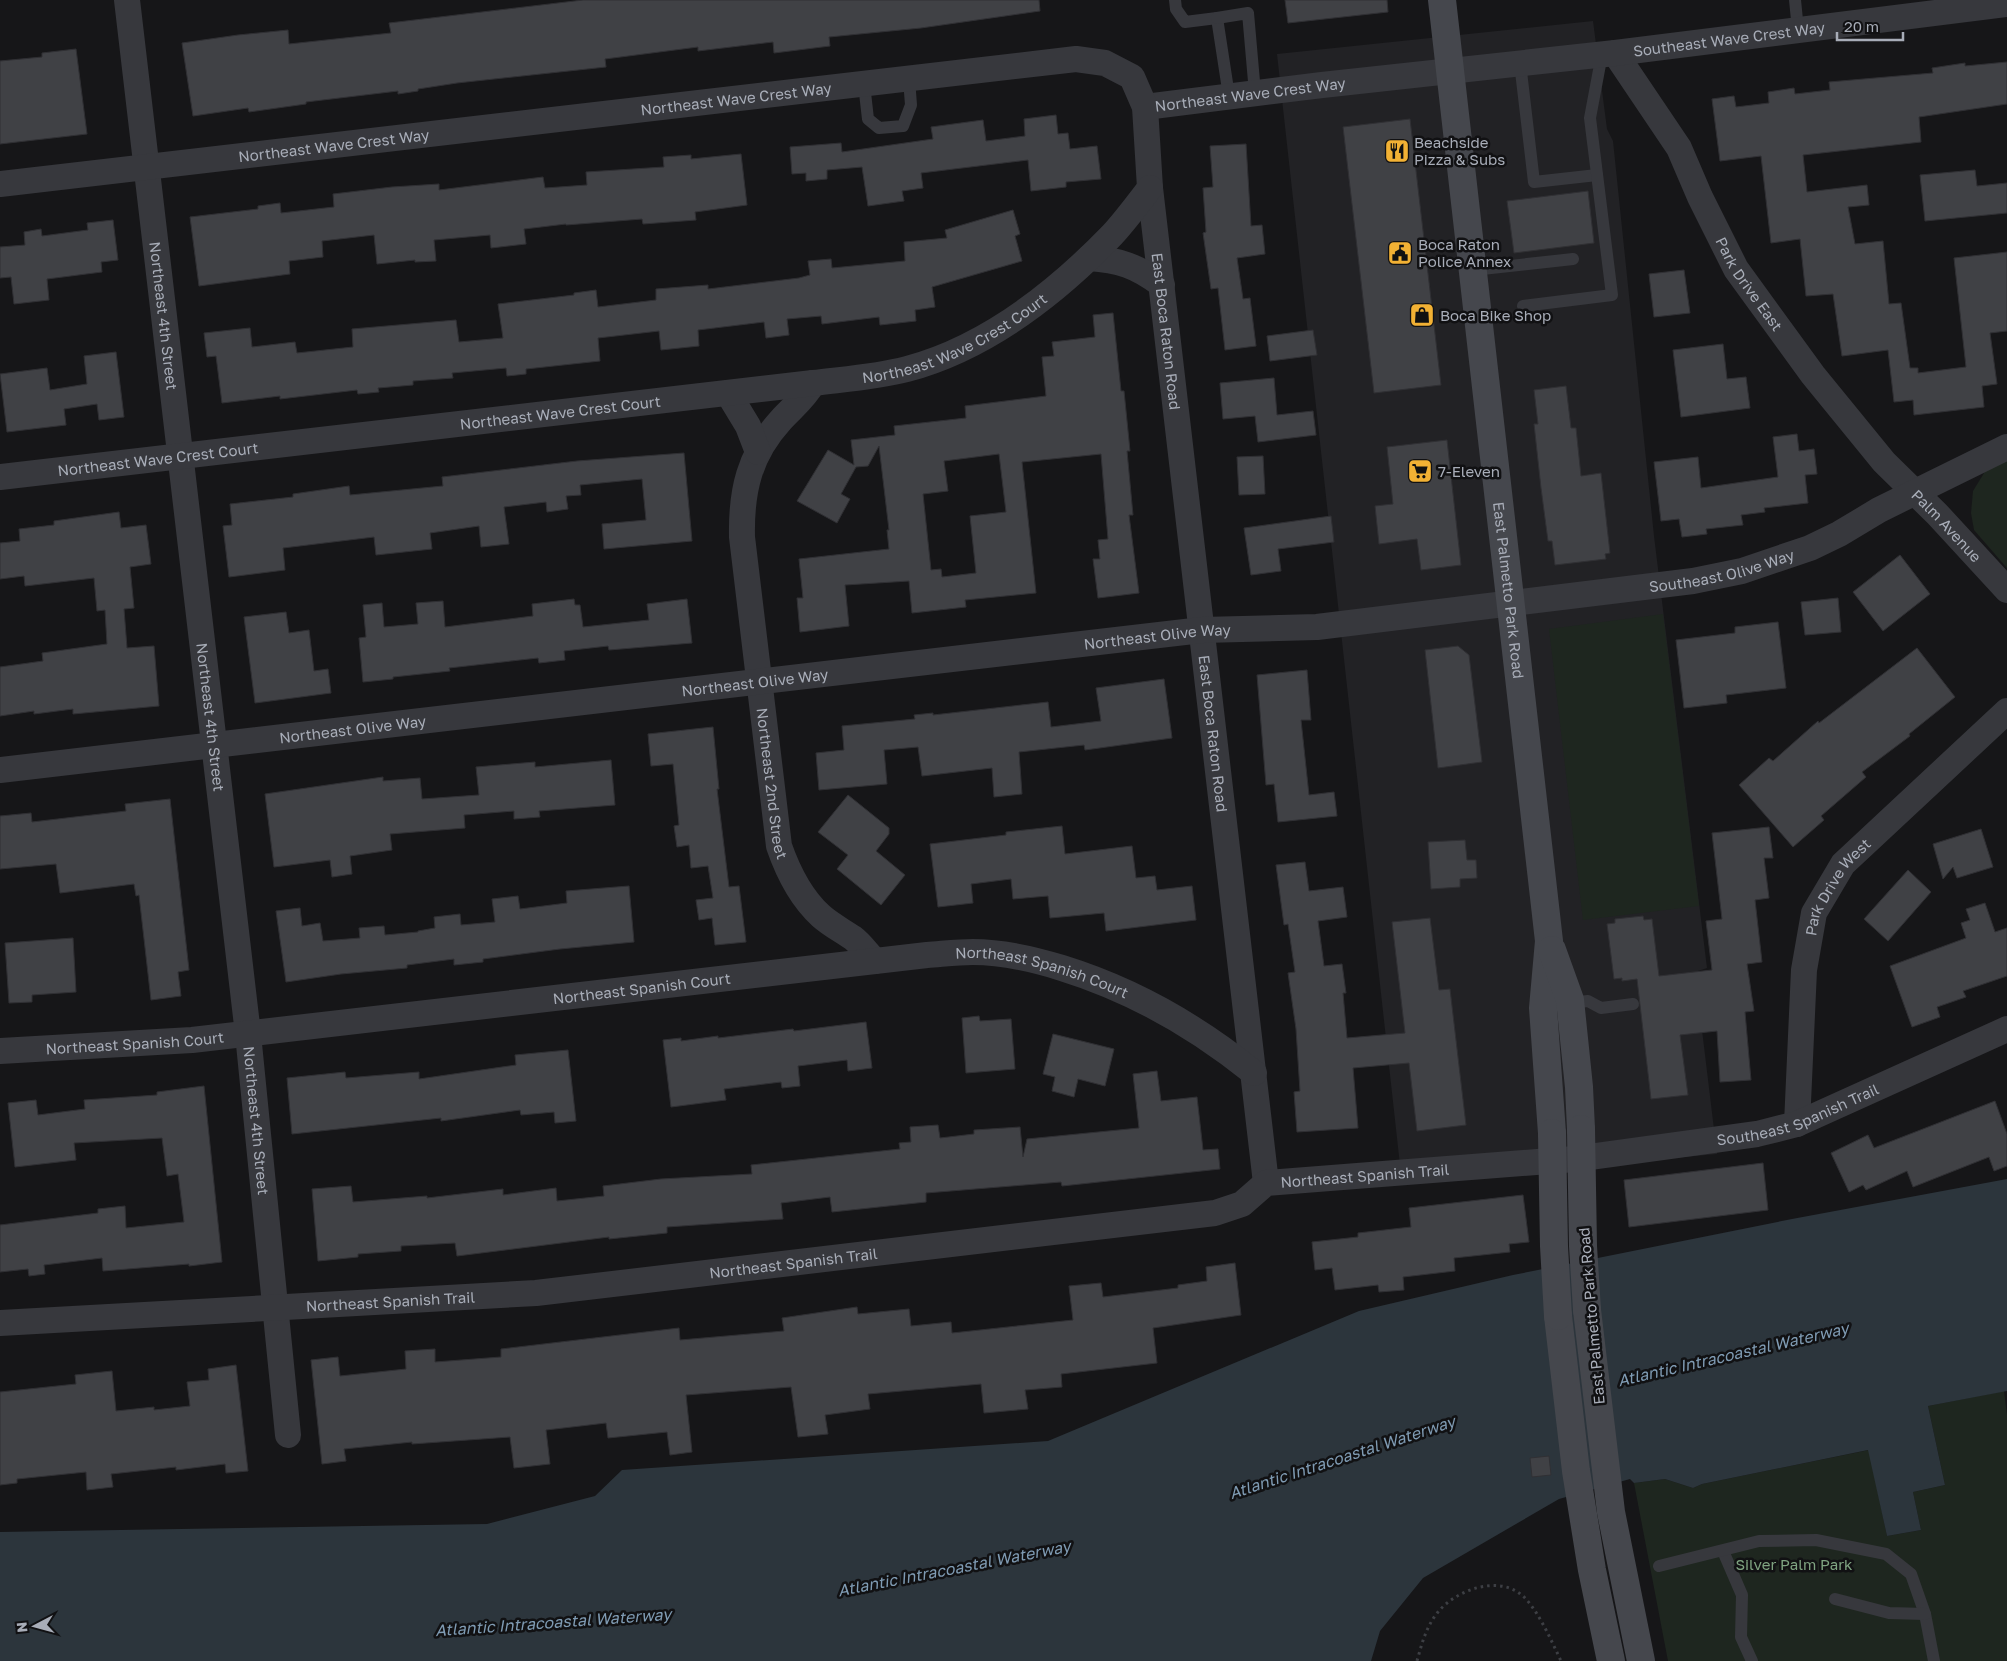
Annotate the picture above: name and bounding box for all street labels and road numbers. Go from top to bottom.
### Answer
street label: Southeast Wave Crest Way [1632,18,1827,60]
street label: Northeast Wave Crest Way [1154,73,1347,115]
street label: Northeast Wave Crest Way [640,78,833,119]
street label: Northeast Wave Crest Way [237,125,431,165]
street label: Park Drive East [1712,234,1787,334]
street label: Northeast 4th Street [146,241,182,391]
street label: East Boca Raton Road [1149,252,1185,411]
street label: Northeast Wave Crest Court [861,289,1050,386]
street label: Northeast Wave Crest Court [459,392,662,433]
street label: Northeast Wave Crest Court [57,438,259,479]
street label: Palm Avenue [1908,486,1986,566]
street label: East Palmetto Park Road [1490,501,1528,680]
street label: Southeast Olive Way [1648,545,1797,595]
street label: Northeast Olive Way [1083,620,1232,653]
street label: Northeast 4th Street [193,642,229,792]
street label: East Boca Raton Road [1196,654,1232,813]
street label: Northeast Olive Way [681,665,830,700]
street label: Northeast 2nd Street [754,707,792,861]
street label: Northeast Olive Way [278,711,428,746]
street label: Park Drive West [1801,834,1874,937]
street label: Northeast Spanish Court [955,943,1131,1001]
street label: Northeast Spanish Court [552,969,732,1007]
street label: Northeast Spanish Court [45,1027,225,1057]
street label: Northeast 4th Street [240,1045,273,1196]
street label: Southeast Spanish Trail [1715,1079,1881,1148]
street label: Northeast Spanish Trail [1280,1160,1450,1191]
street label: East Palmetto Park Road [1574,1227,1608,1405]
street label: Northeast Spanish Trail [708,1244,879,1282]
street label: Northeast Spanish Trail [305,1287,476,1315]

